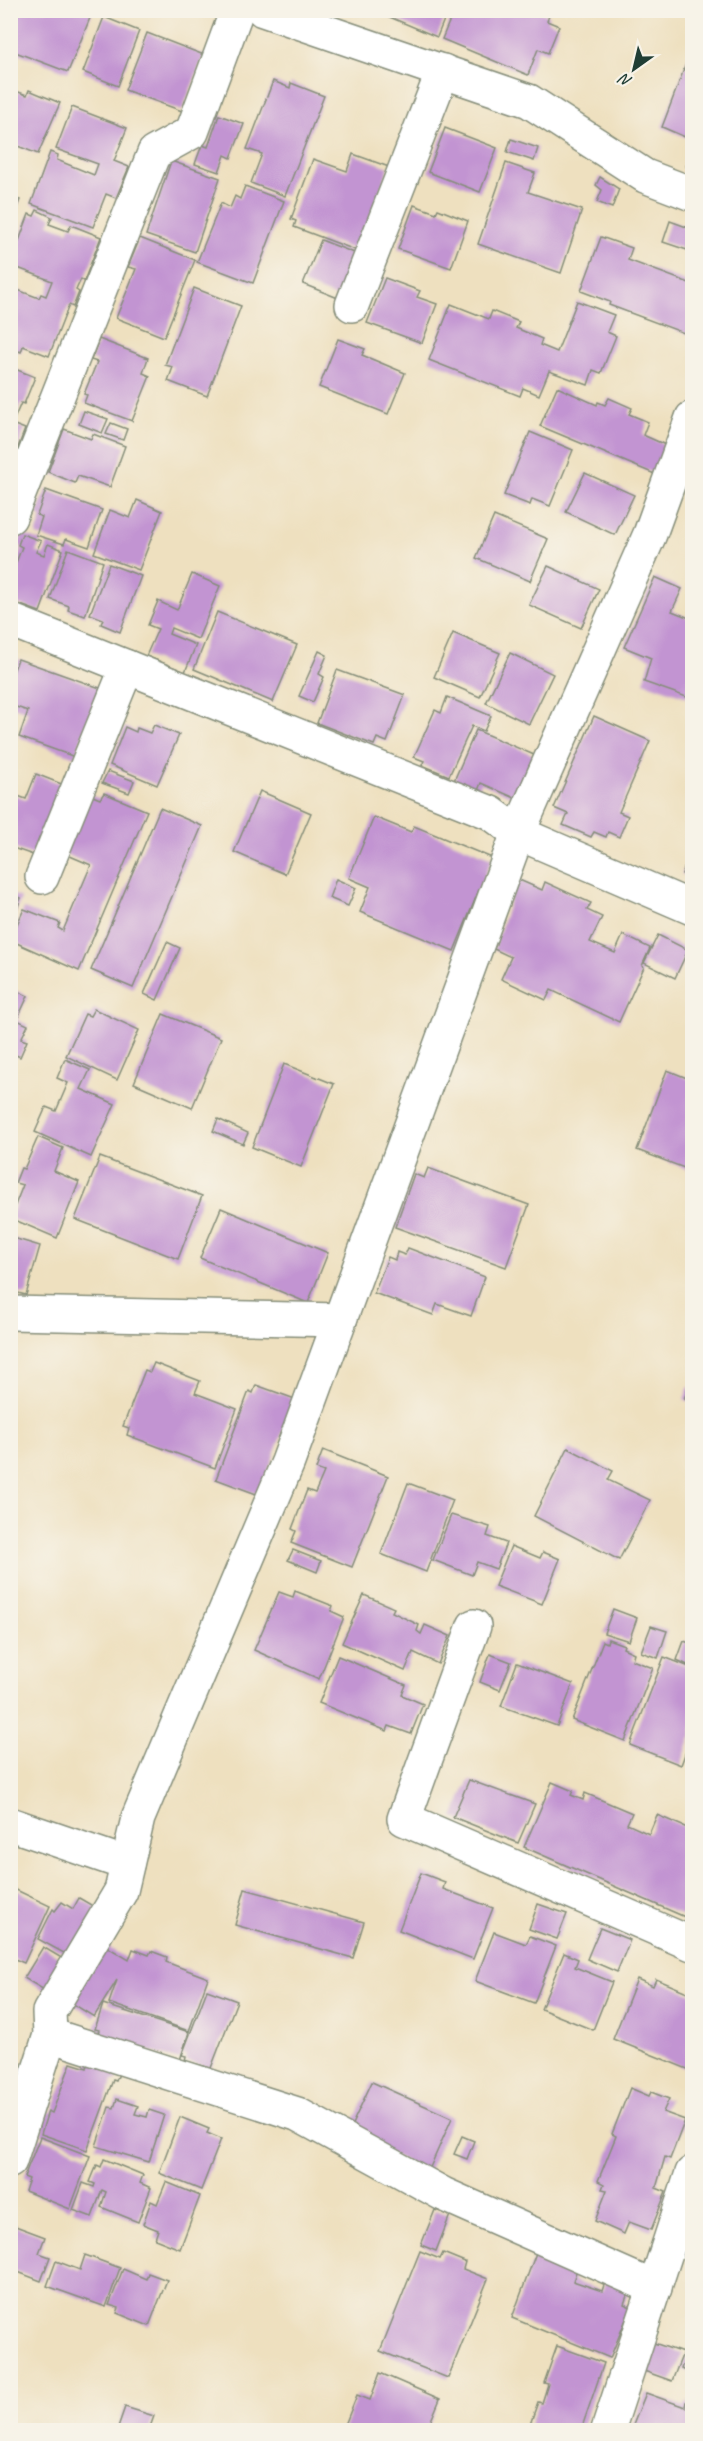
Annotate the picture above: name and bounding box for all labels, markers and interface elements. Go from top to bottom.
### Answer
north arrow [604,39,664,99]
text: N [614,68,636,92]

